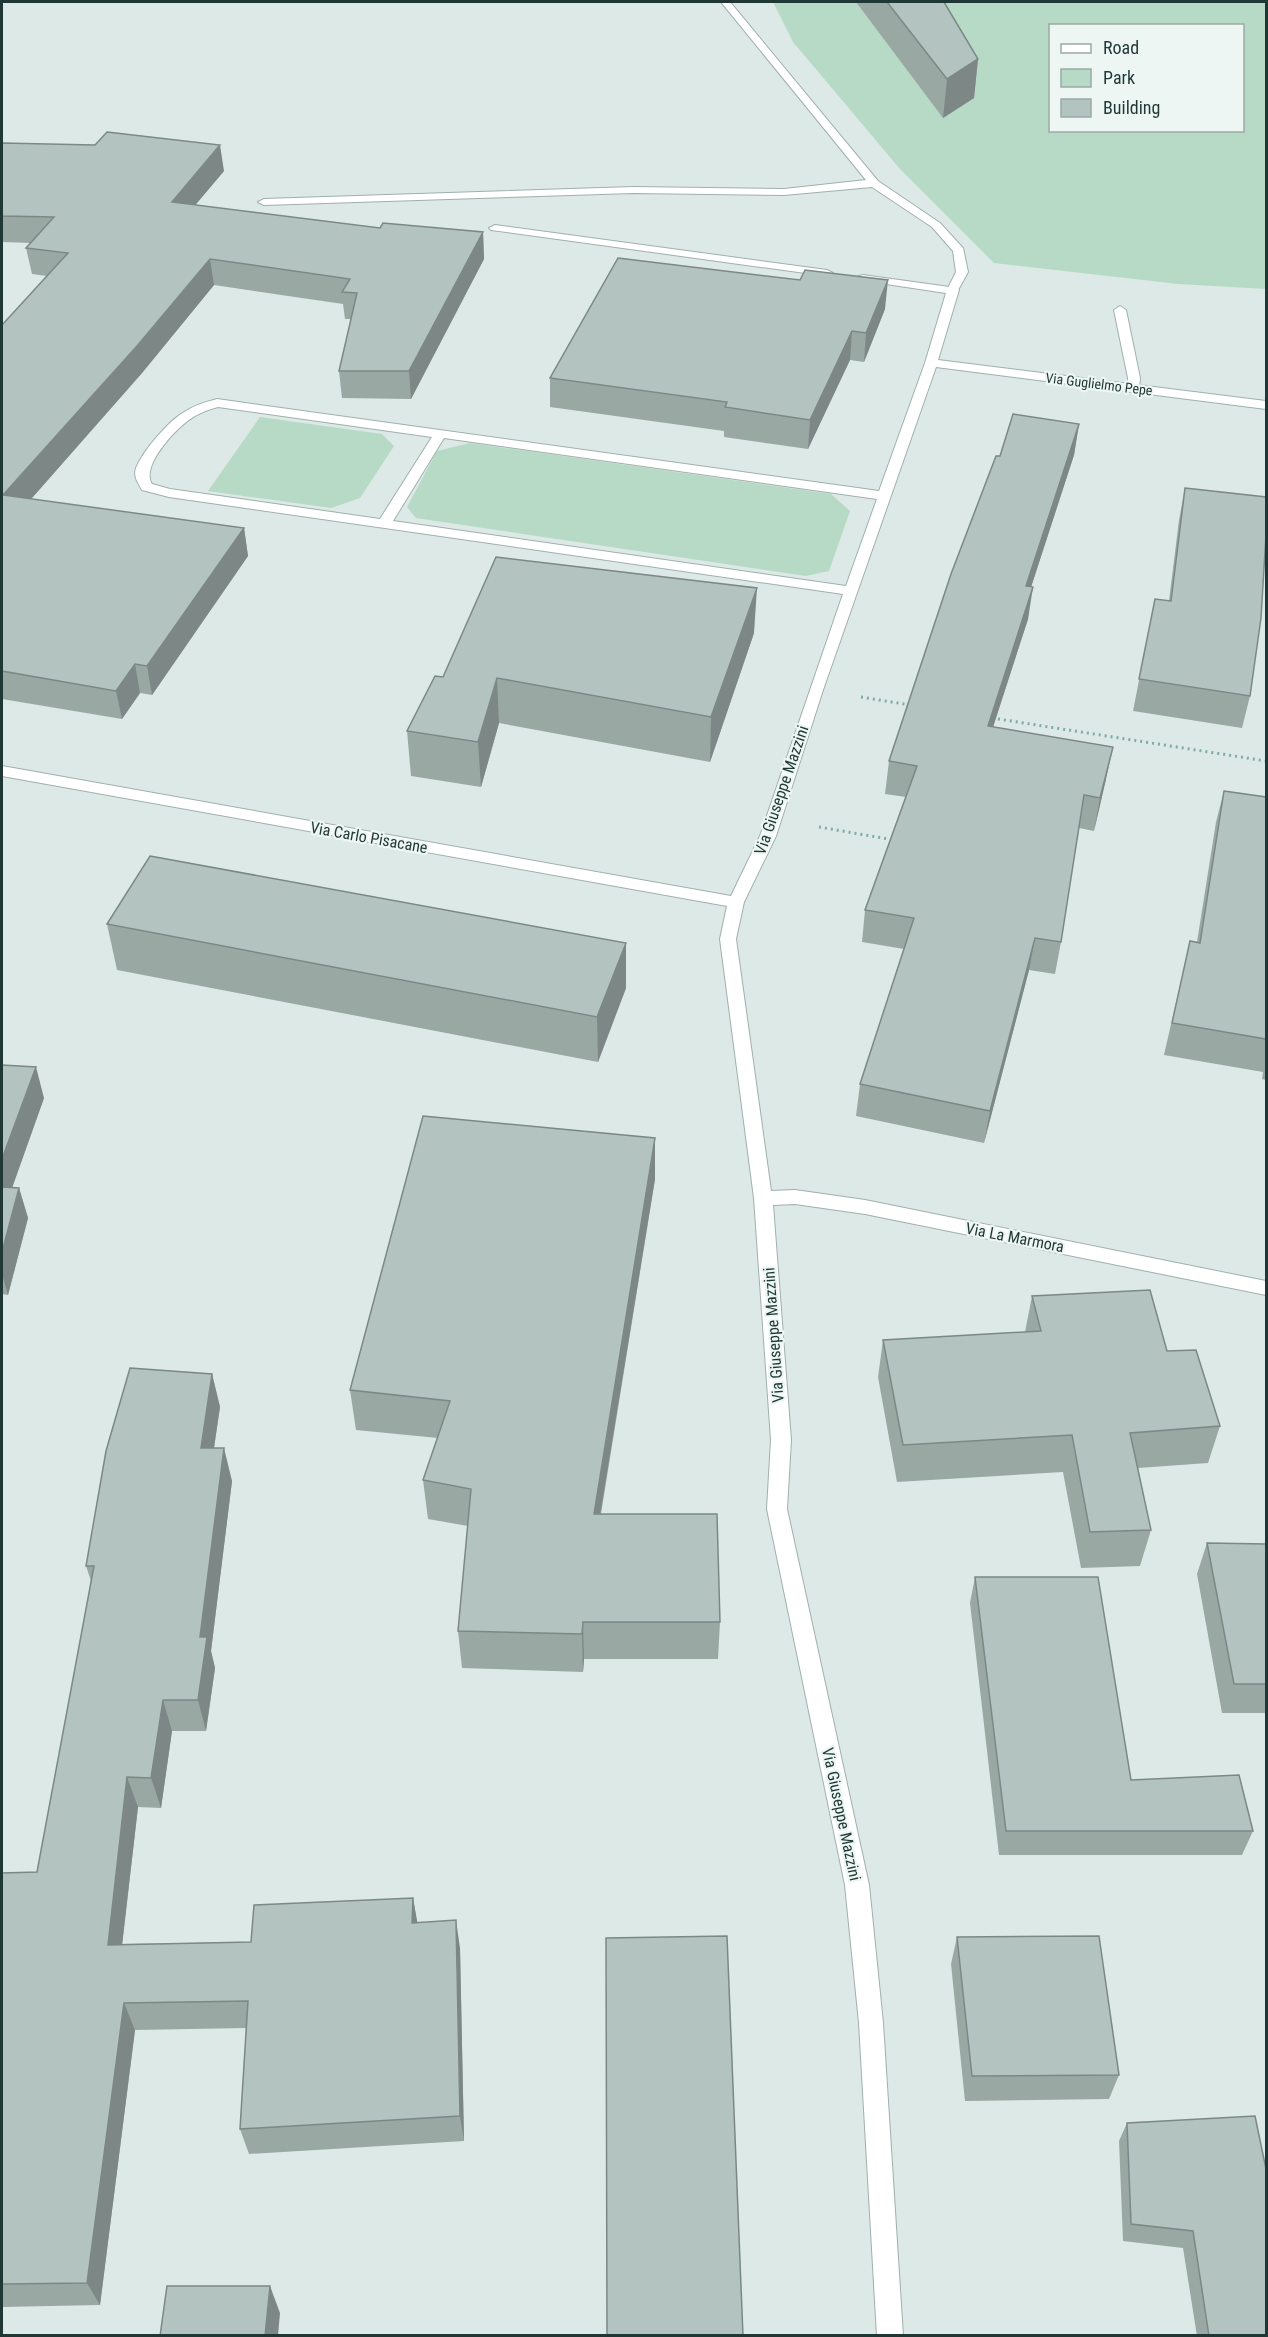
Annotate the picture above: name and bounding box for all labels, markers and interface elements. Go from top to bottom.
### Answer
legend [1049,24,1244,132]
text: Road [1103,37,1139,58]
text: Park [1103,67,1135,88]
text: Building [1103,97,1160,118]
street label: Via Guglielmo Pepe [1045,370,1154,399]
street label: Via Giuseppe Mazzini [750,723,813,857]
street label: Via Carlo Pisacane [309,818,429,857]
street label: Via La Marmora [964,1219,1066,1256]
street label: Via Giuseppe Mazzini [759,1267,788,1403]
street label: Via Giuseppe Mazzini [818,1746,865,1882]

